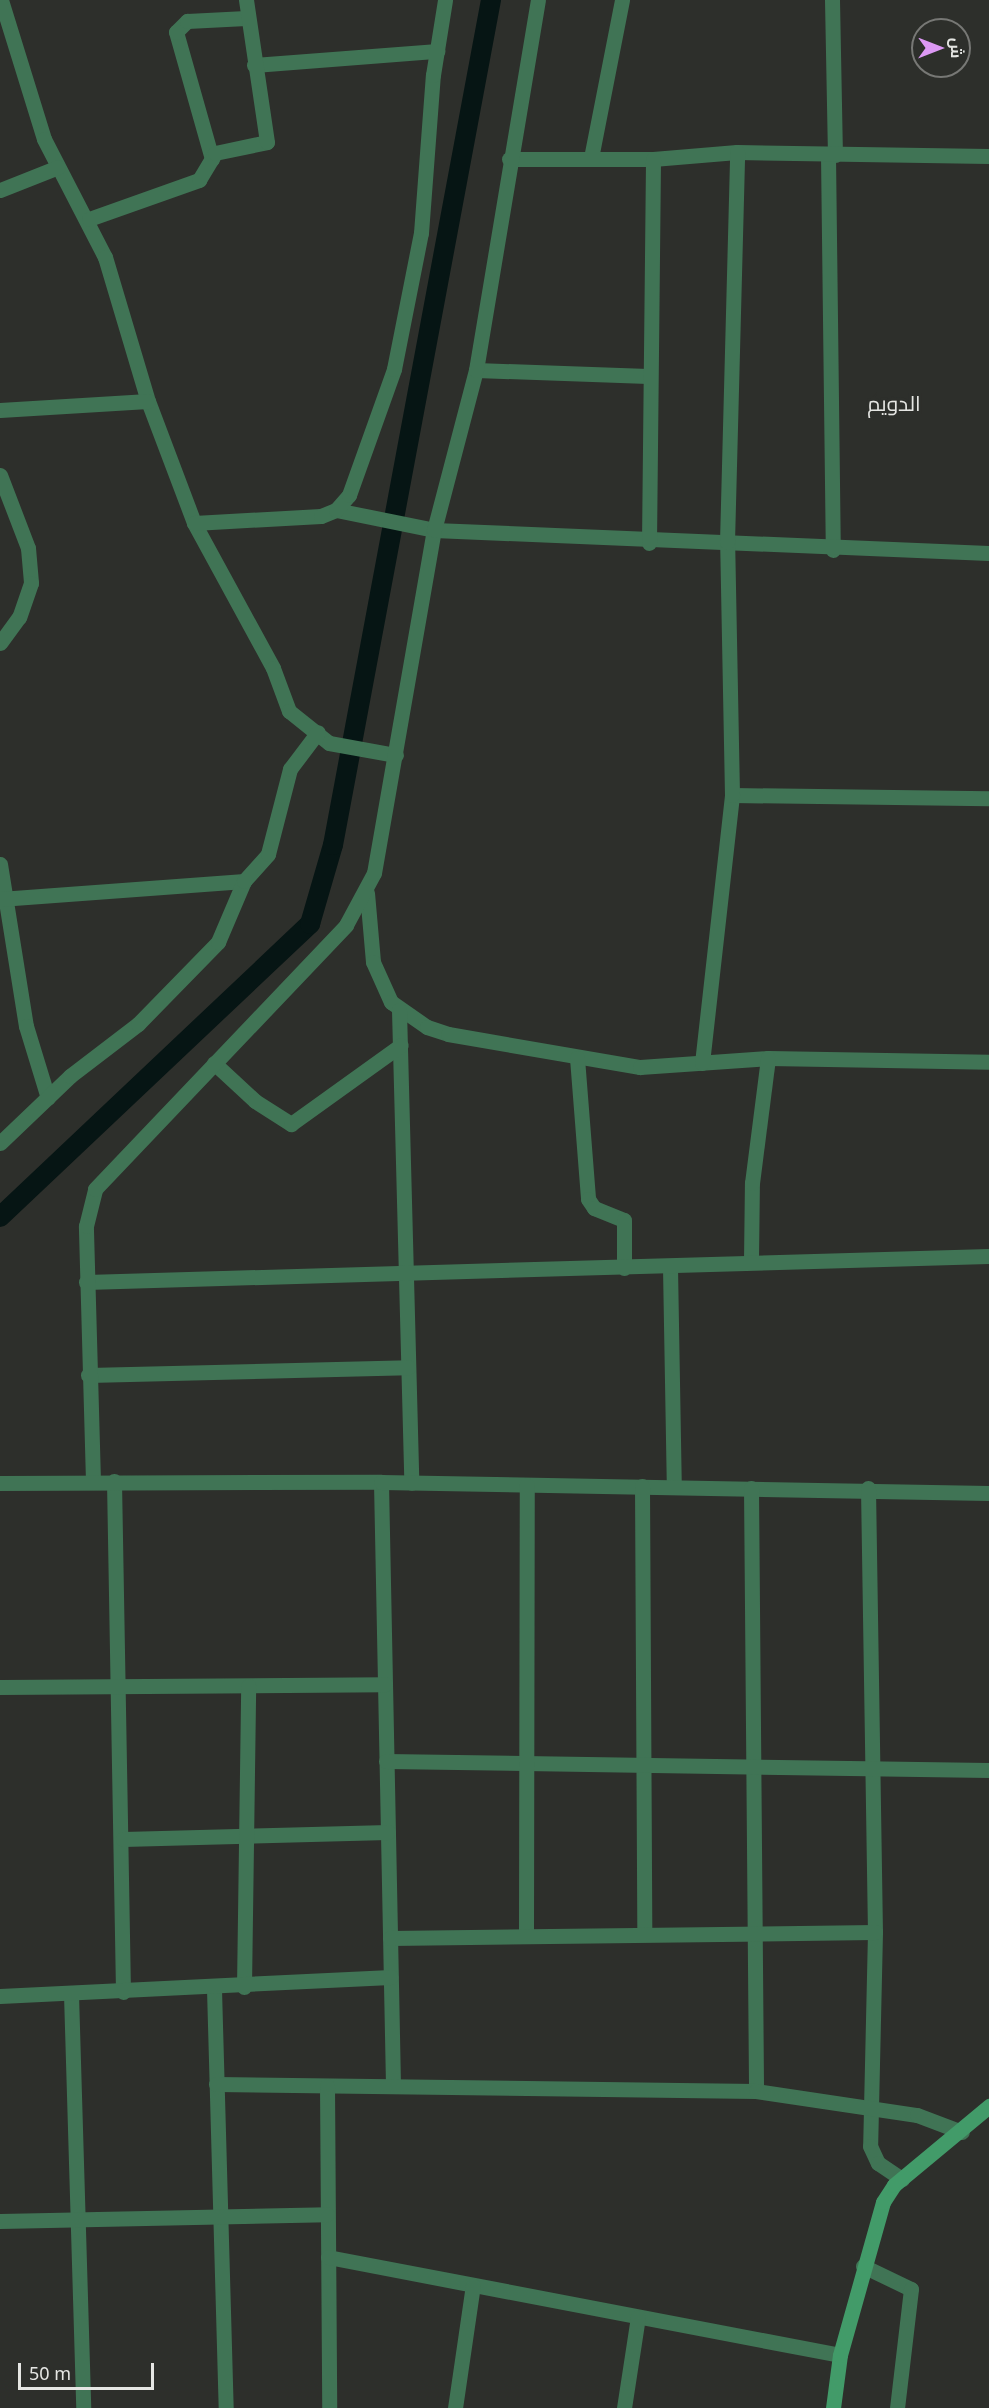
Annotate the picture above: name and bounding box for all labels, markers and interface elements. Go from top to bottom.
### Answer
north arrow [911,18,971,78]
text: ش [946,38,968,58]
district label: الدويم [867,390,921,416]
scale bar [21,2351,158,2389]
text: 50 m [29,2361,71,2385]

